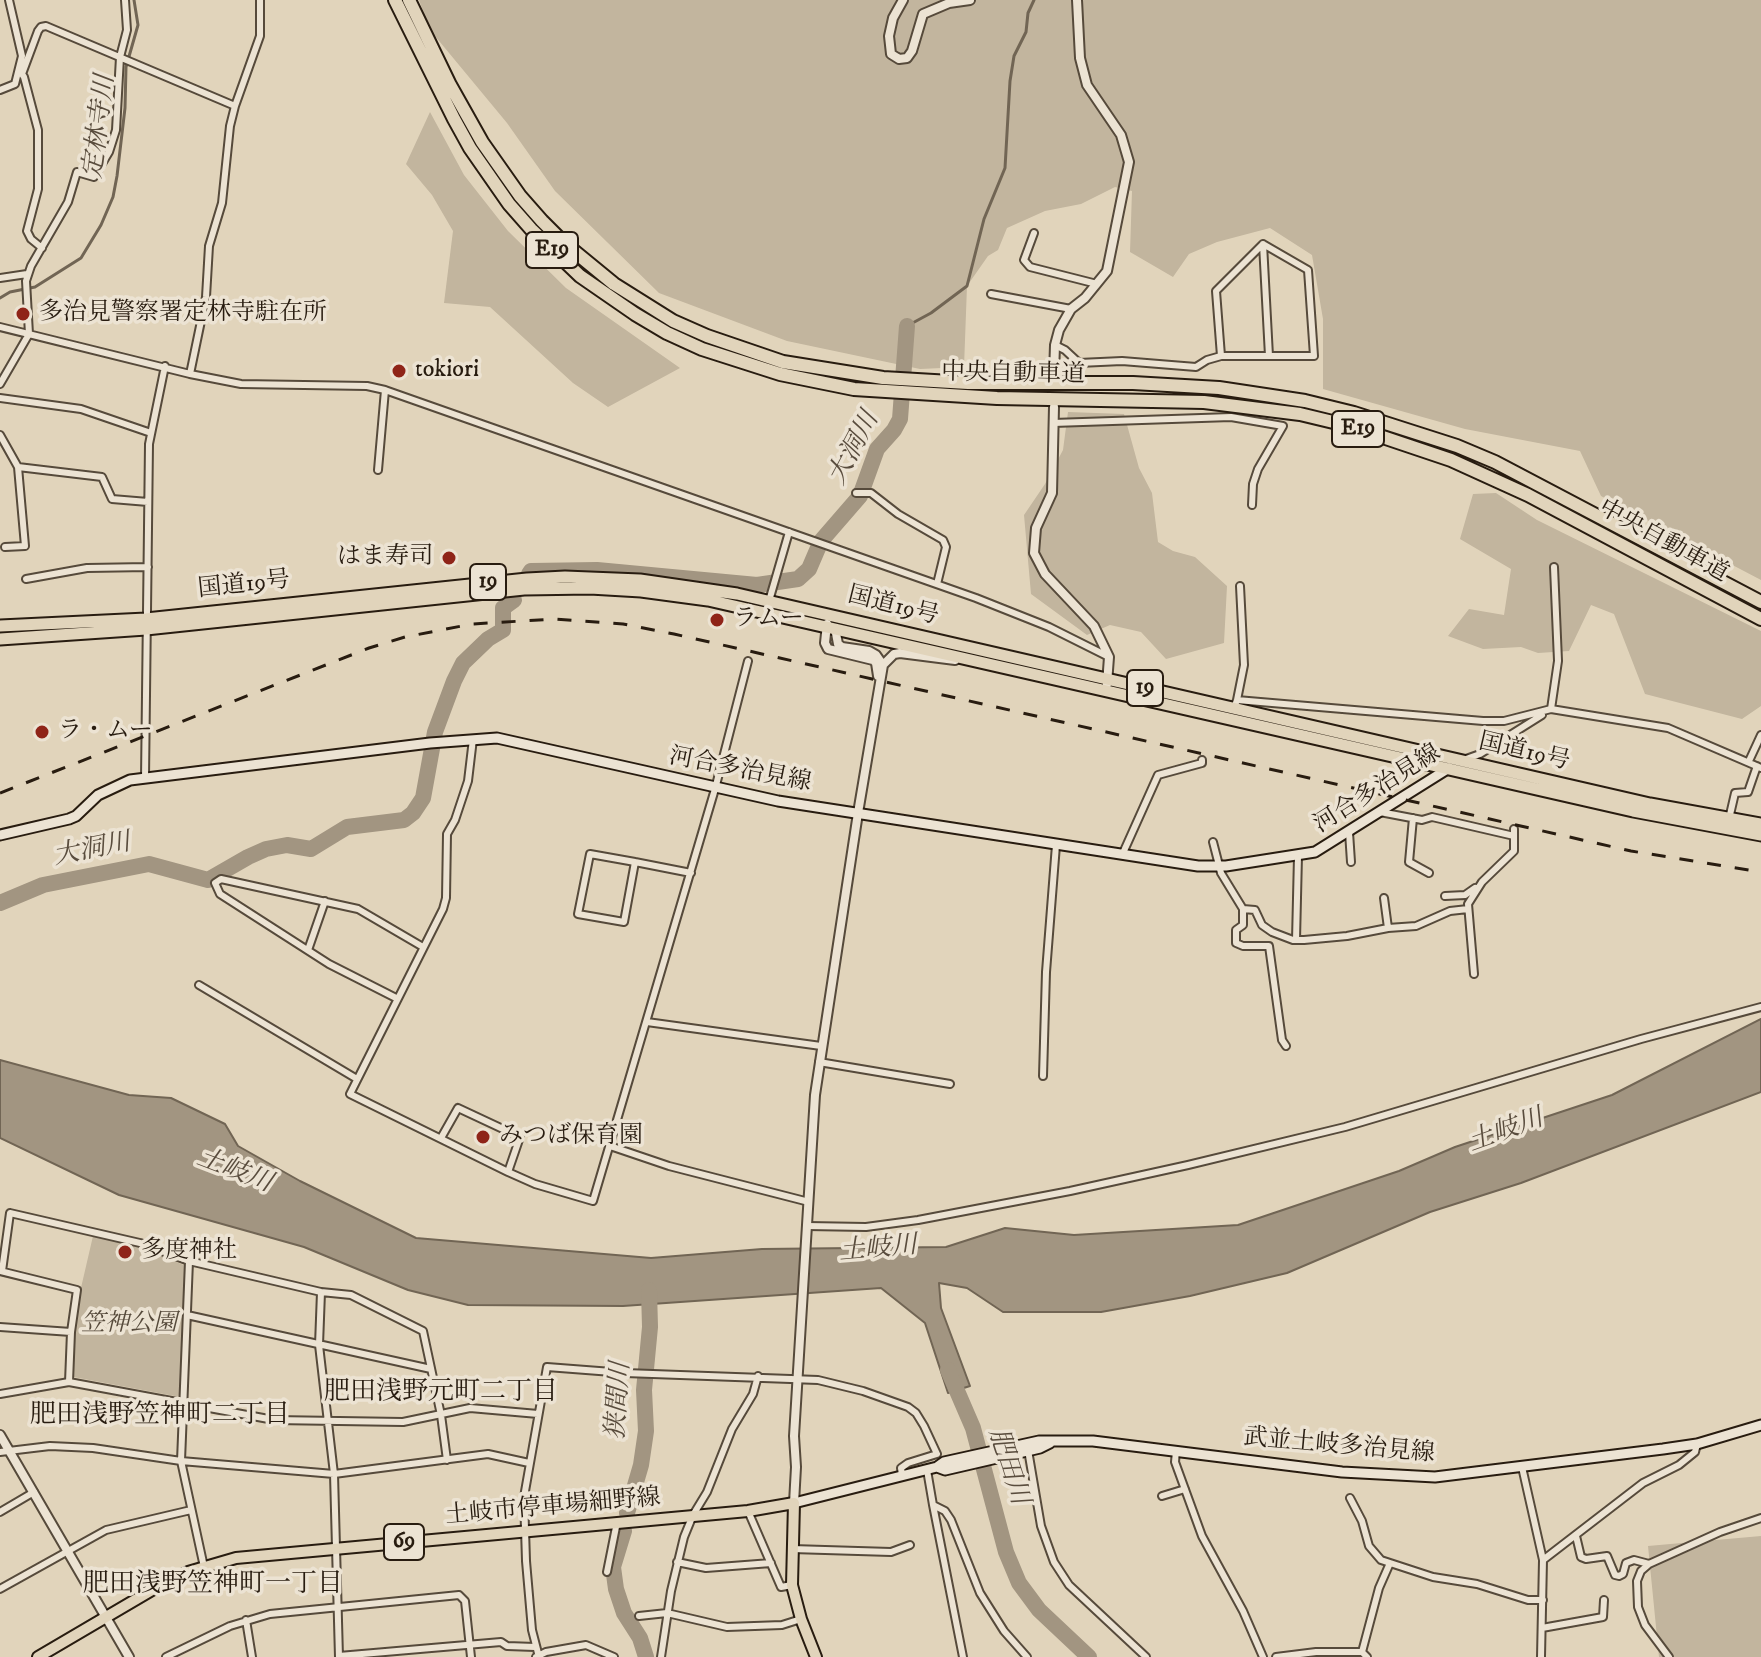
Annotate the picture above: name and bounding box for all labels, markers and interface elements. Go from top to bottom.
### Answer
water label: 定林寺川 [79,73,123,181]
road number: E19 [526,232,578,268]
place label: 多治見警察署定林寺駐在所 [39,300,327,328]
marker: 多治見警察署定林寺駐在所 [14,305,32,323]
place label: tokiori [415,357,479,385]
street label: 中央自動車道 [941,359,1085,391]
marker: tokiori [390,362,408,380]
water label: 大洞川 [823,407,887,491]
road number: E19 [1332,411,1384,447]
street label: 中央自動車道 [1593,494,1733,590]
place label: はま寿司 [337,544,433,572]
marker: はま寿司 [440,549,458,567]
road number: 19 [470,564,506,600]
street label: 国道19号 [196,567,292,605]
street label: 国道19号 [845,582,941,632]
place label: ラムー [733,606,804,634]
marker: ラムー [708,611,726,629]
road number: 19 [1127,670,1163,706]
place label: ラ・ムー [58,718,153,746]
marker: ラ・ムー [33,723,51,741]
street label: 国道19号 [1476,729,1572,777]
street label: 河合多治見線 [1309,740,1447,840]
street label: 河合多治見線 [667,743,813,799]
water label: 大洞川 [51,828,133,874]
water label: 土岐川 [1464,1104,1548,1160]
place label: みつば保育園 [499,1123,643,1151]
marker: みつば保育園 [474,1128,492,1146]
water label: 土岐川 [192,1143,276,1201]
water label: 土岐川 [838,1231,918,1269]
place label: 多度神社 [141,1238,237,1266]
marker: 多度神社 [116,1243,134,1261]
park label: 笠神公園 [81,1311,177,1339]
water label: 狭間川 [602,1361,638,1441]
district label: 肥田浅野元町二丁目 [324,1378,558,1410]
district label: 肥田浅野笠神町二丁目 [30,1401,290,1433]
street label: 武並土岐多治見線 [1242,1424,1436,1470]
water label: 肥田川 [980,1425,1034,1509]
street label: 土岐市停車場細野線 [444,1484,662,1532]
road number: 69 [384,1524,424,1560]
district label: 肥田浅野笠神町一丁目 [83,1570,343,1602]

